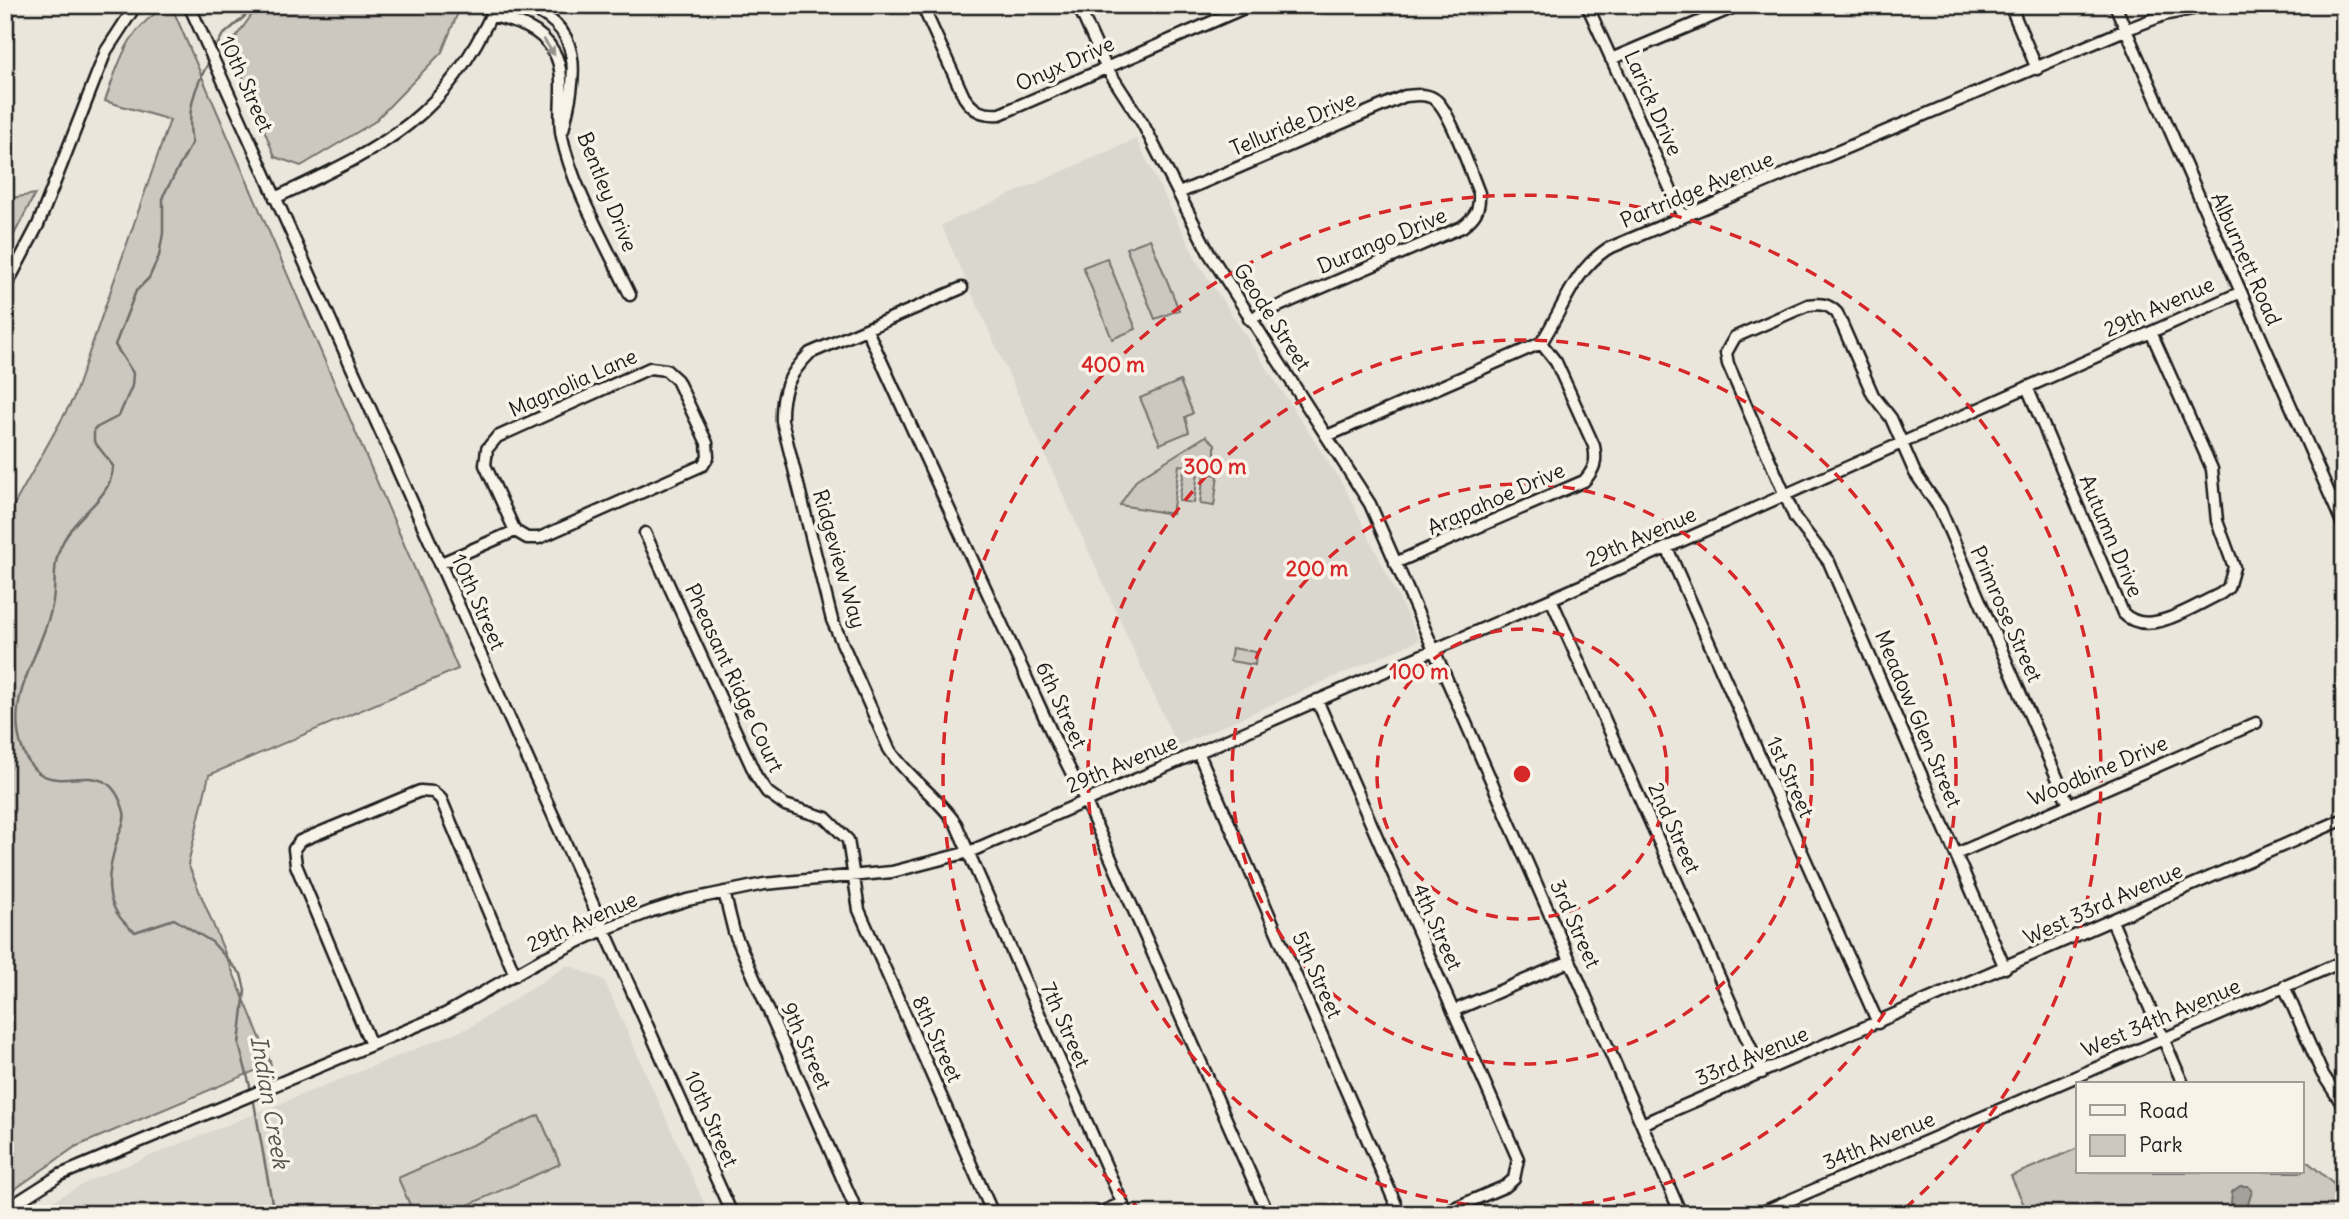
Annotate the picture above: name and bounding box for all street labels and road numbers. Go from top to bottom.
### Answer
street label: Onyx Drive [1011,30,1118,97]
street label: 10th Street [213,32,280,136]
street label: Larick Drive [1618,46,1689,160]
street label: Telluride Drive [1226,85,1360,162]
street label: Bentley Drive [571,128,644,256]
street label: Partridge Avenue [1616,145,1777,234]
street label: Alburnett Road [2205,188,2288,329]
street label: Durango Drive [1313,201,1451,280]
street label: Geode Street [1228,258,1317,376]
street label: 29th Avenue [2099,270,2218,343]
street label: Magnolia Lane [504,342,641,423]
street label: Arapahoe Drive [1423,456,1569,541]
street label: Autumn Drive [2074,471,2149,601]
street label: Ridgeview Way [807,486,872,631]
street label: 29th Avenue [1581,500,1700,573]
street label: Primrose Street [1964,541,2049,686]
street label: 10th Street [445,550,512,654]
street label: Pheasant Ridge Court [679,579,790,777]
street label: Meadow Glen Street [1869,626,1968,812]
street label: 6th Street [1030,657,1093,752]
street label: 29th Avenue [1062,728,1181,799]
street label: Woodbine Drive [2024,729,2172,812]
street label: 1st Street [1761,732,1820,822]
street label: 2nd Street [1642,778,1707,878]
street label: West 33rd Avenue [2019,856,2186,951]
street label: 3rd Street [1544,876,1607,972]
street label: 4th Street [1406,879,1469,974]
street label: 29th Avenue [522,885,641,958]
street label: 5th Street [1286,927,1349,1022]
street label: West 34th Avenue [2077,972,2244,1063]
street label: 7th Street [1035,978,1096,1072]
street label: 8th Street [906,991,969,1086]
street label: 9th Street [775,998,838,1093]
street label: 33rd Avenue [1691,1020,1812,1091]
street label: 10th Street [678,1067,745,1171]
street label: 34th Avenue [1819,1105,1939,1176]

